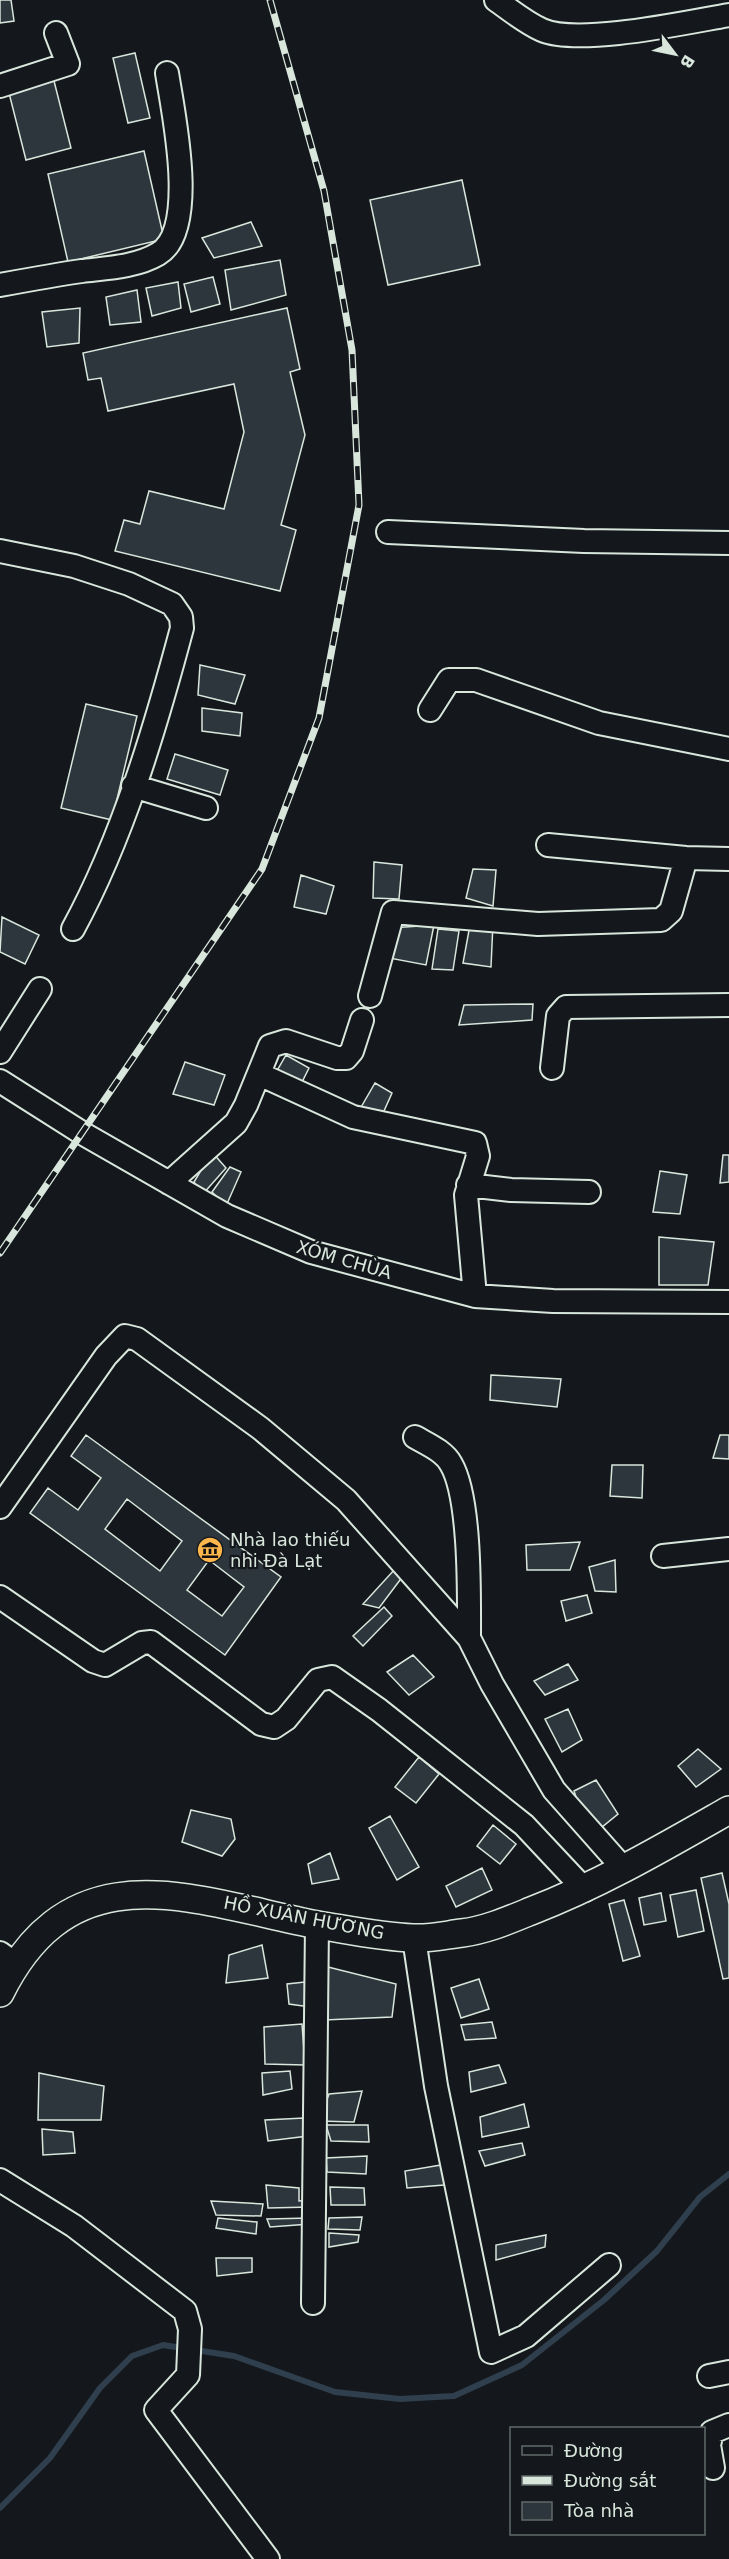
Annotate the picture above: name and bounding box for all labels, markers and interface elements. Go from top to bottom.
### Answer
north arrow [645,24,705,84]
text: B [676,51,699,72]
street label: XÓM CHÙA [294,1236,395,1283]
place label: Nhà lao thiếu nhi Đà Lạt [230,1529,350,1571]
museum icon: Nhà lao thiếu nhi Đà Lạt [195,1535,225,1565]
street label: HỒ XUÂN HƯƠNG [222,1890,387,1943]
legend [510,2427,705,2535]
text: Đường [564,2440,623,2461]
text: Đường sắt [564,2470,656,2491]
text: Tòa nhà [563,2500,634,2521]

